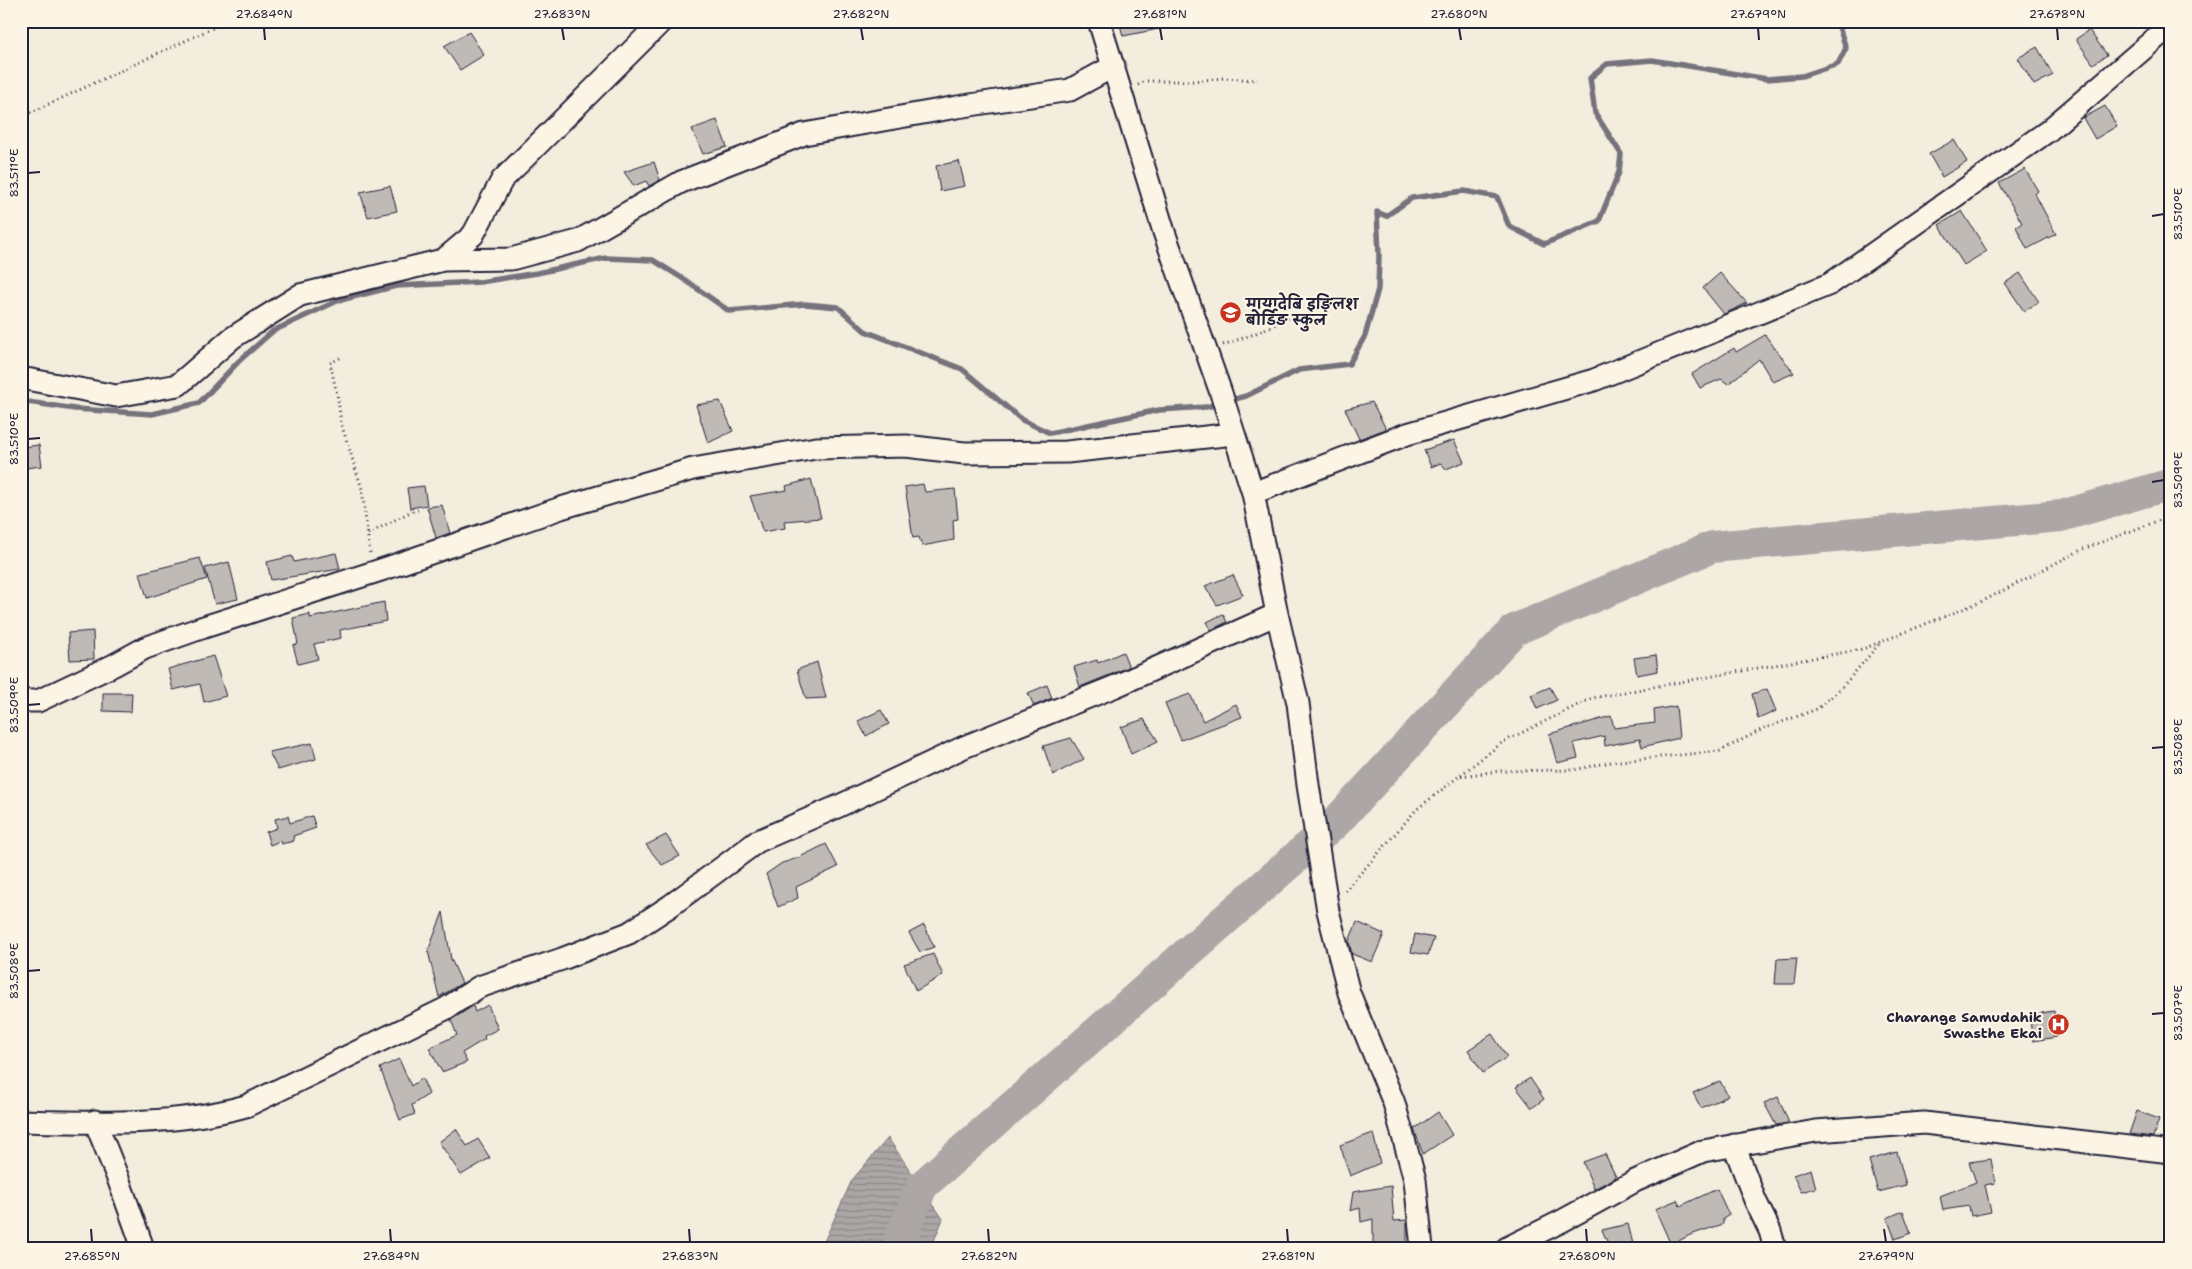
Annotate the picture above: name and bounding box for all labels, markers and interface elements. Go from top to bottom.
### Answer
text: 27.684°N [235,6,293,22]
text: 27.683°N [533,6,591,22]
text: 27.682°N [832,6,890,22]
text: 27.681°N [1133,6,1187,22]
text: 27.680°N [1430,6,1488,22]
text: 27.679°N [1730,6,1786,22]
text: 27.678°N [2029,6,2085,22]
text: 83.511°E [6,148,22,198]
text: 83.510°E [2170,188,2186,240]
place label: मायादेबि इङ्लिश बोर्डिङ स्कुल [1244,292,1359,332]
school or university icon: मायादेबि इङ्लिश बोर्डिङ स्कुल [1218,300,1242,324]
text: 83.510°E [6,413,22,465]
text: 83.509°E [2170,452,2186,508]
text: 83.509°E [6,677,22,733]
text: 83.508°E [2170,719,2186,775]
text: 83.508°E [6,943,22,999]
text: 83.507°E [2170,985,2186,1041]
place label: Charange Samudahik Swasthe Ekai [1886,1008,2042,1042]
hospital icon: Charange Samudahik Swasthe Ekai [2046,1013,2070,1037]
text: 27.685°N [64,1248,120,1264]
text: 27.684°N [362,1248,420,1264]
text: 27.683°N [661,1248,719,1264]
text: 27.682°N [960,1248,1018,1264]
text: 27.681°N [1261,1248,1315,1264]
text: 27.680°N [1558,1248,1616,1264]
text: 27.679°N [1858,1248,1914,1264]

